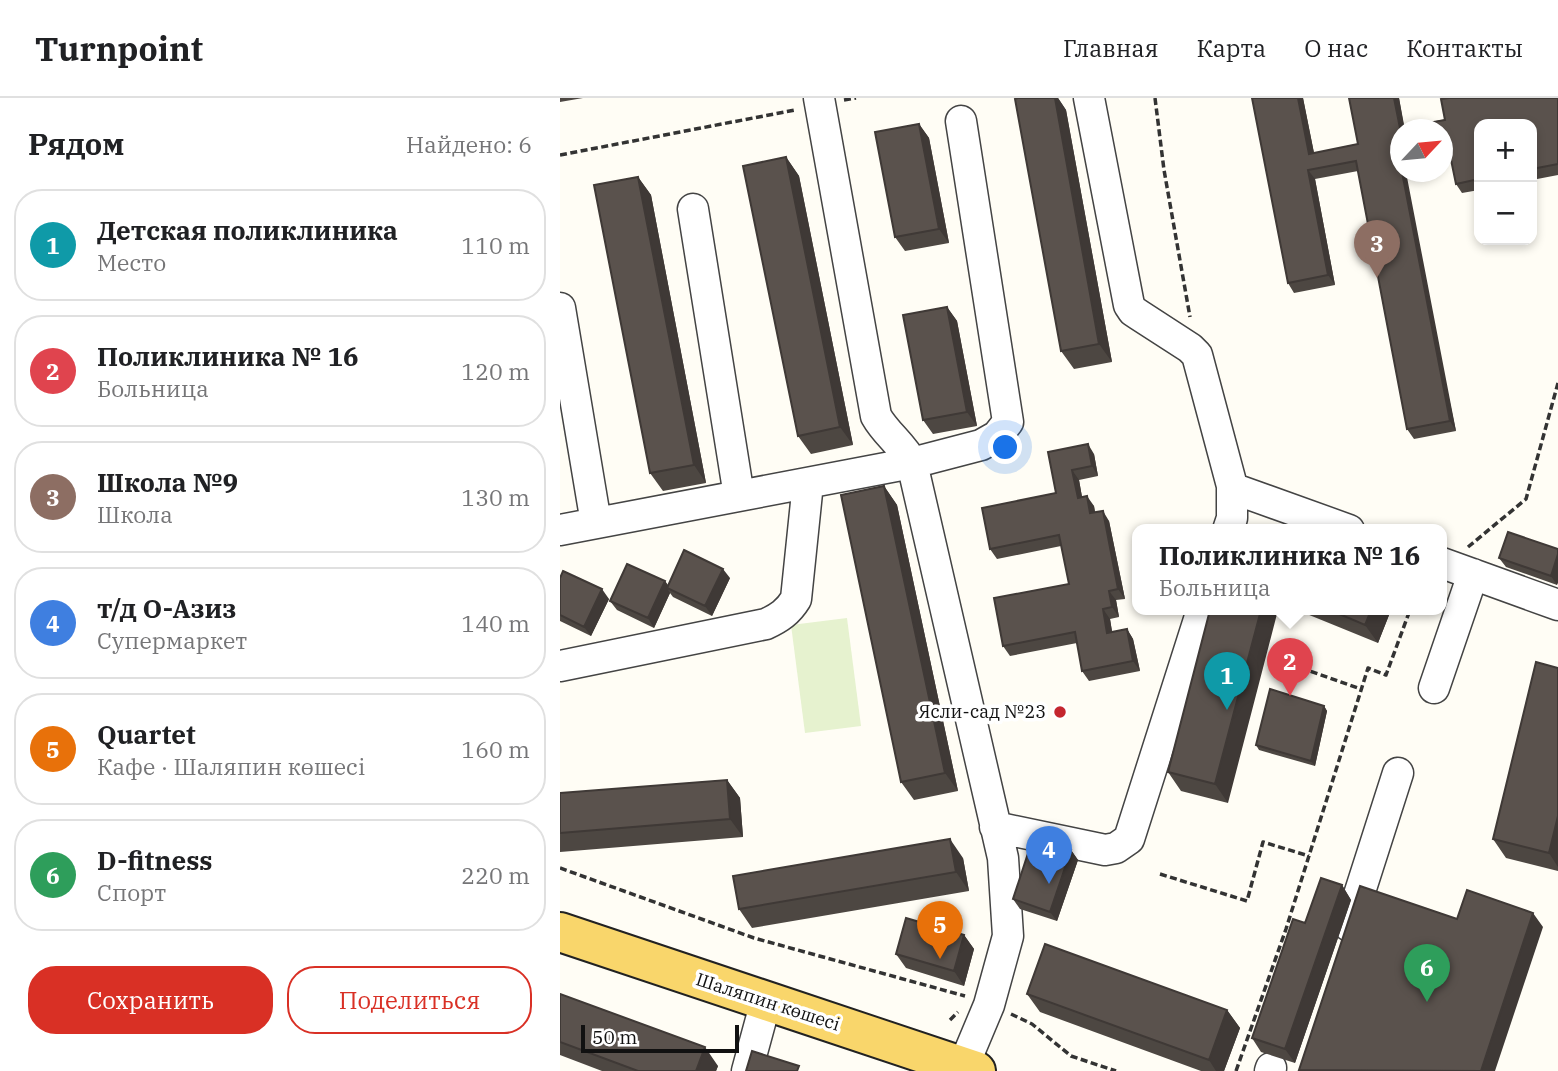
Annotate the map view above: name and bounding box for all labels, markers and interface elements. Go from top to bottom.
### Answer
text: Turnpoint [35,27,203,70]
text: Главная [1063,32,1159,64]
text: Карта [1197,32,1266,64]
text: О нас [1304,32,1368,64]
text: Контакты [1406,32,1523,64]
north arrow [1390,119,1453,182]
map controls [1474,119,1537,245]
button: + [1474,119,1537,182]
text: Рядом [28,124,124,163]
text: Найдено: 6 [406,129,532,159]
button: − [1474,182,1537,245]
text: Детская поликлиника [97,213,398,247]
pin: 3 [1354,220,1400,278]
text: 1 [46,230,60,260]
text: 110 m [461,230,530,260]
text: Место [97,247,166,277]
text: Поликлиника № 16 [97,339,359,373]
text: 2 [46,356,60,386]
text: 120 m [461,356,530,386]
text: Больница [97,373,209,403]
your location [988,430,1022,464]
text: Школа №9 [97,465,238,499]
text: 3 [46,482,60,512]
text: 130 m [461,482,530,512]
text: Школа [97,499,173,529]
popup [1132,524,1447,615]
text: Поликлиника № 16 [1159,538,1420,572]
text: Больница [1159,572,1271,602]
text: т/д О-Азиз [97,591,236,625]
text: 4 [46,608,60,638]
text: 140 m [461,608,530,638]
text: Супермаркет [97,625,247,655]
pin: 2 [1267,638,1313,696]
pin: 1 [1204,652,1250,710]
place label: Ясли-сад №23 [918,700,1046,723]
marker: Ясли-сад №23 [1052,704,1068,720]
text: Quartet [97,717,196,751]
text: 5 [46,734,60,764]
text: 160 m [461,734,530,764]
text: Кафе · Шаляпин көшесі [97,751,365,781]
pin: 4 [1026,826,1072,884]
text: D-fitness [97,843,212,877]
text: 6 [46,860,60,890]
text: 220 m [461,860,530,890]
text: Спорт [97,877,166,907]
pin: 5 [917,901,963,959]
pin: 6 [1404,944,1450,1002]
button: Сохранить [28,966,273,1034]
button: Поделиться [287,966,532,1034]
street label: Шаляпин көшесі [693,967,843,1036]
scale bar [581,1022,738,1054]
text: 50 m [592,1025,637,1049]

